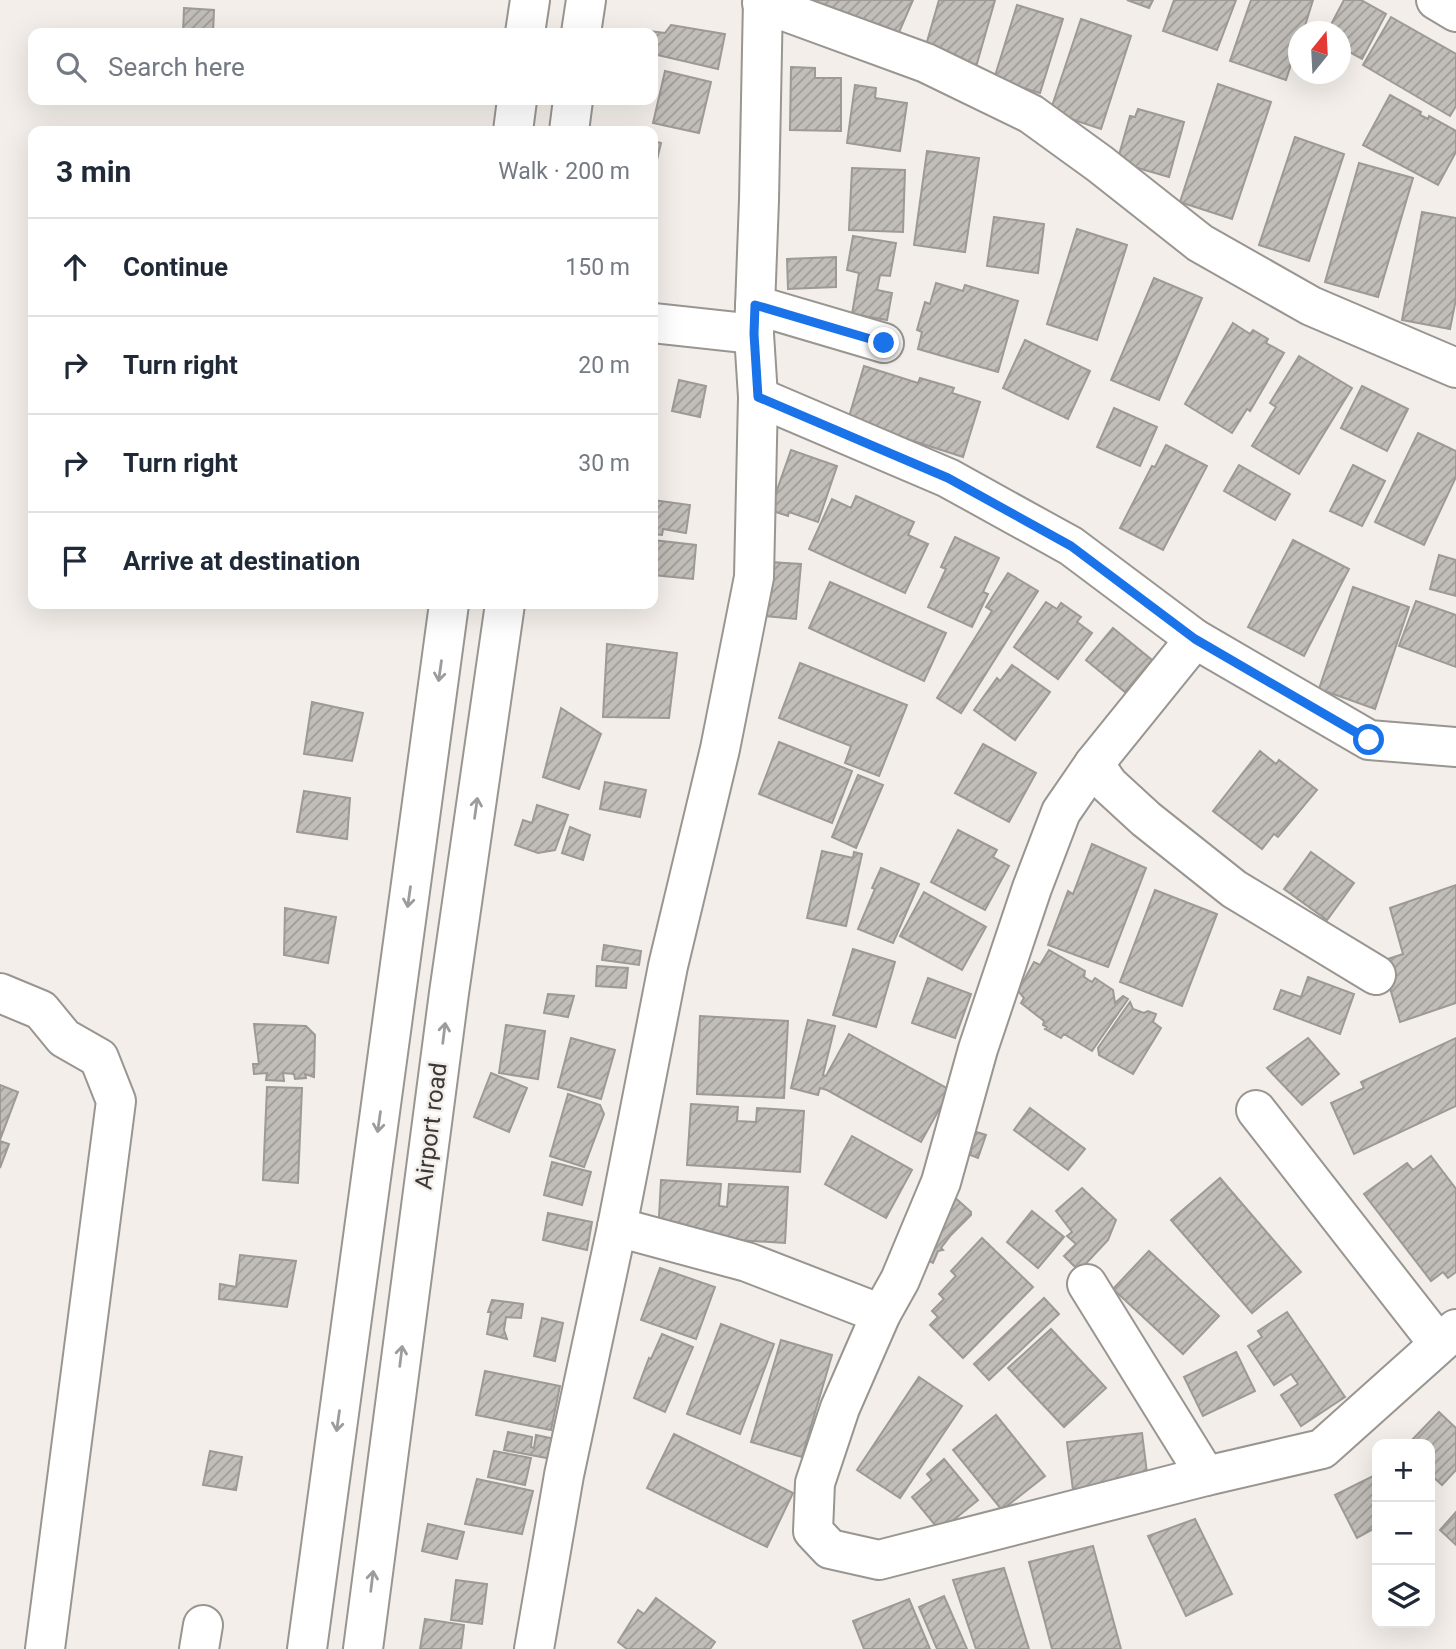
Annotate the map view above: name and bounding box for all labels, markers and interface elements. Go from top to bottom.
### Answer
north arrow [1288,21,1351,84]
search box [28,28,658,105]
icon: search [52,48,90,86]
text: Search here [108,52,245,82]
text: 3 min [56,154,131,189]
text: Walk · 200 m [498,158,630,185]
icon: ahead [56,248,94,286]
text: Continue [123,252,228,282]
text: 150 m [565,254,630,281]
route end [868,327,899,358]
icon: right [56,346,94,384]
text: Turn right [123,350,238,380]
text: 20 m [578,352,630,379]
icon: right [56,444,94,482]
text: Turn right [123,448,238,478]
text: 30 m [578,450,630,477]
icon: arrive [56,542,94,580]
text: Arrive at destination [123,546,360,576]
one-way arrow [433,660,446,682]
route start [1353,724,1384,755]
one-way arrow [469,797,482,820]
one-way arrow [403,885,416,908]
one-way arrow [437,1022,450,1045]
street label: Airport road [409,1061,453,1191]
one-way arrow [372,1110,385,1133]
one-way arrow [395,1345,408,1368]
one-way arrow [332,1409,345,1431]
map controls [1372,1439,1435,1628]
button: + [1372,1439,1435,1502]
button: − [1372,1502,1435,1565]
button: layers [1372,1565,1435,1628]
one-way arrow [365,1570,378,1593]

